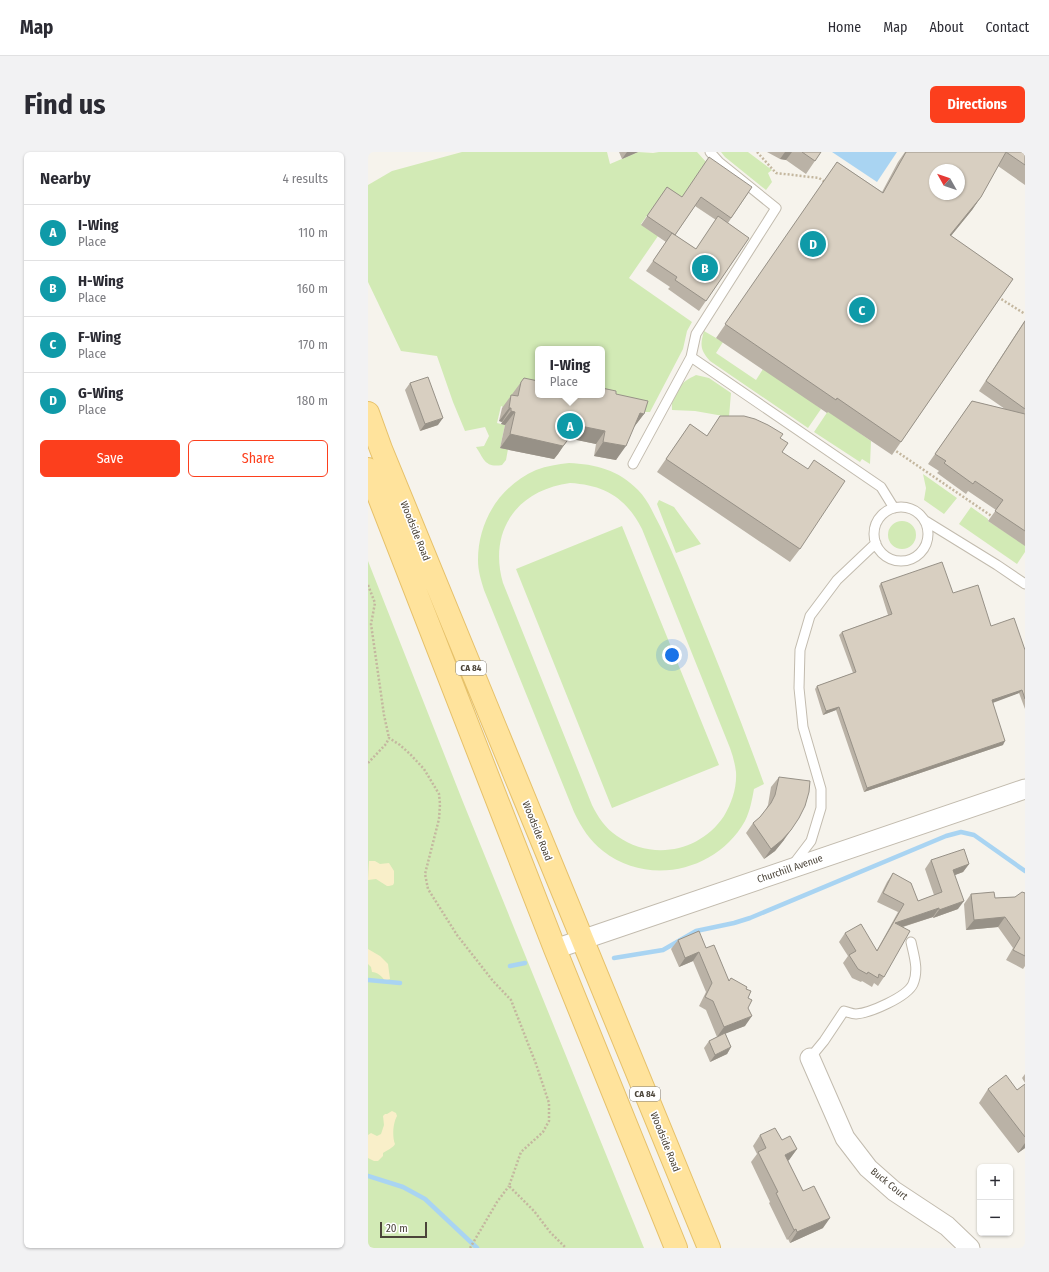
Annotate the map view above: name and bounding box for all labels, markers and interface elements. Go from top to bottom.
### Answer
text: Map [20,16,53,39]
text: Home [828,19,861,36]
text: Map [883,19,907,36]
text: About [929,19,964,36]
text: Contact [986,19,1029,36]
button: Directions [930,86,1025,123]
text: Find us [24,88,106,121]
north arrow [929,164,965,200]
text: Nearby [40,168,91,189]
text: 4 results [282,171,328,186]
text: I-Wing [78,216,118,234]
text: A [49,225,57,240]
text: 110 m [298,225,328,240]
pin: D [800,229,826,259]
text: Place [78,234,106,249]
pin: B [692,253,718,283]
text: H-Wing [78,272,123,290]
text: B [49,281,57,296]
text: 160 m [297,281,328,296]
text: Place [78,290,106,305]
pin: C [849,295,875,325]
text: F-Wing [78,328,121,346]
text: C [50,337,56,352]
text: 170 m [298,337,328,352]
text: Place [78,346,106,361]
popup [535,346,605,398]
text: I-Wing [550,356,590,374]
text: Place [550,374,578,389]
text: G-Wing [78,384,123,402]
text: D [49,393,57,408]
text: 180 m [297,393,328,408]
text: Place [78,402,106,417]
pin: A [557,411,583,441]
button: Save [40,440,180,477]
button: Share [188,440,328,477]
street label: Woodside Road [398,499,432,563]
your location [662,645,682,665]
road number: CA 84 [456,661,486,675]
street label: Woodside Road [520,799,554,863]
street label: Churchill Avenue [756,852,824,886]
road number: CA 84 [630,1087,660,1101]
street label: Woodside Road [648,1110,682,1174]
map controls [977,1164,1013,1236]
button: + [977,1164,1013,1200]
street label: Buck Court [868,1165,910,1203]
button: − [977,1200,1013,1236]
scale bar [380,1220,427,1239]
text: 20 m [386,1222,408,1235]

